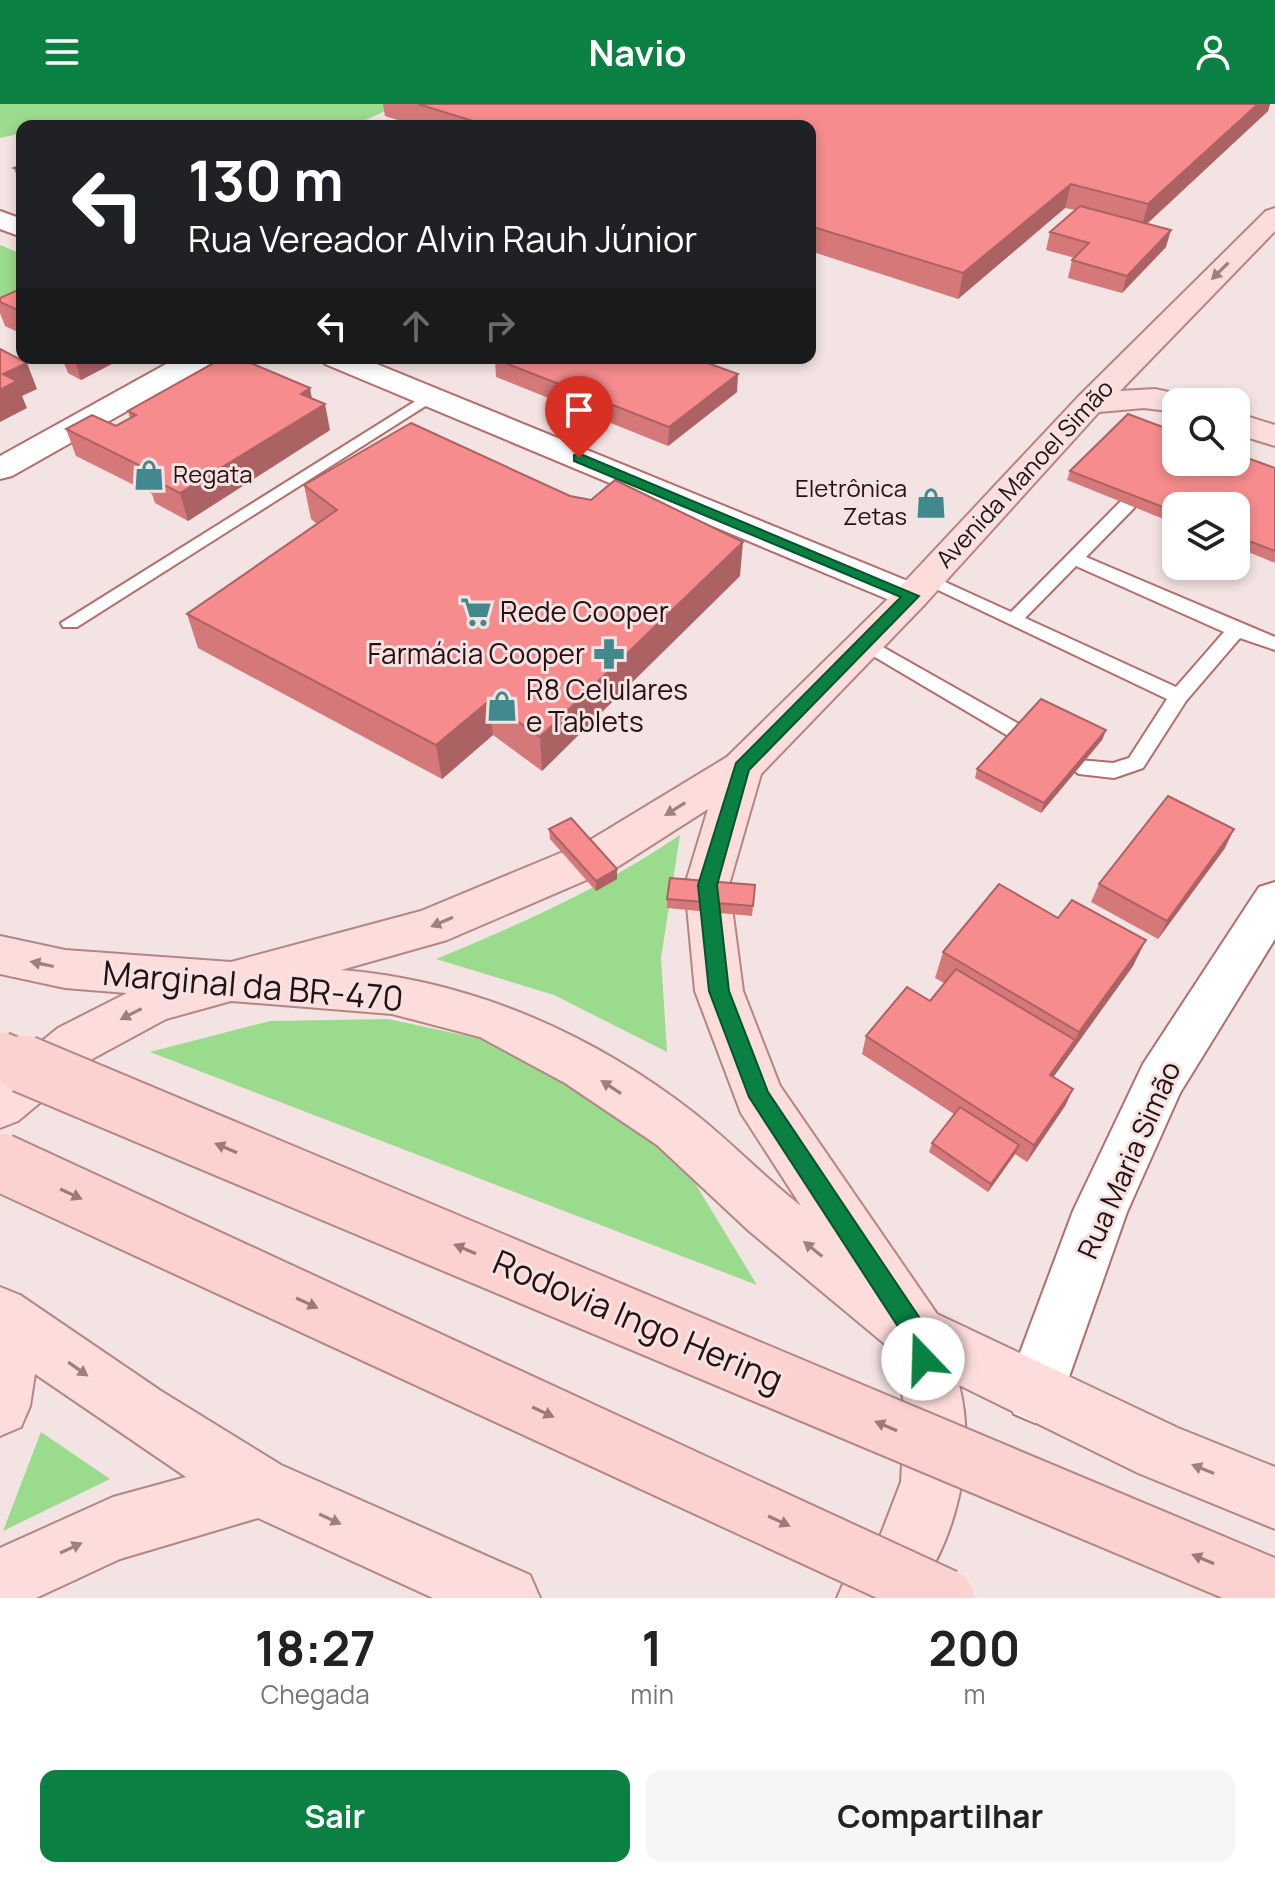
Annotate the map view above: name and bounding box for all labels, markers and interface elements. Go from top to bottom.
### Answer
text: Navio [588,28,687,77]
icon: menu [40,30,84,74]
icon: person [1191,30,1235,74]
text: 130 m [188,141,344,218]
icon: left [56,152,160,256]
text: Rua Vereador Alvin Rauh Júnior [188,214,697,263]
one-way arrow [1211,261,1230,280]
icon: left [310,304,354,348]
icon: ahead [394,304,438,348]
icon: right [478,304,522,348]
street label: Avenida Manoel Simão [928,372,1120,574]
pin [545,376,613,458]
icon: arrive [557,388,601,432]
map controls [1162,388,1250,580]
button: search [1162,388,1250,476]
place label: Regata [173,457,253,490]
shop icon: Regata [132,458,166,492]
place label: Eletrônica Zetas [795,471,907,532]
shop icon: Eletrônica Zetas [914,486,948,520]
button: layers [1162,492,1250,580]
place label: Rede Cooper [500,592,669,630]
supermarket icon: Rede Cooper [459,595,493,629]
place label: Farmácia Cooper [368,634,585,672]
pharmacy icon: Farmácia Cooper [592,637,626,671]
place label: R8 Celulares e Tablets [526,670,688,740]
shop icon: R8 Celulares e Tablets [485,689,519,723]
one-way arrow [664,801,686,815]
one-way arrow [430,916,454,929]
street label: Marginal da BR-470 [101,949,405,1021]
one-way arrow [30,957,55,970]
one-way arrow [120,1008,143,1021]
street label: Rua Maria Simão [1068,1055,1189,1264]
one-way arrow [600,1080,622,1094]
one-way arrow [214,1142,238,1155]
one-way arrow [59,1187,83,1201]
street label: Rodovia Ingo Hering [486,1238,790,1402]
one-way arrow [453,1242,477,1255]
one-way arrow [803,1242,823,1258]
one-way arrow [295,1296,319,1310]
position arrow [881,1317,965,1401]
one-way arrow [68,1361,89,1376]
one-way arrow [531,1405,555,1419]
one-way arrow [874,1419,898,1432]
one-way arrow [1191,1462,1215,1475]
one-way arrow [318,1513,342,1526]
one-way arrow [767,1514,791,1528]
one-way arrow [59,1542,82,1555]
one-way arrow [1191,1552,1215,1565]
text: 18:27 [255,1615,376,1680]
text: 1 [642,1615,663,1680]
text: 200 [929,1615,1020,1680]
text: Chegada [261,1676,370,1712]
text: min [630,1676,674,1712]
text: m [963,1676,985,1712]
button: Sair [40,1770,630,1862]
button: Compartilhar [646,1770,1235,1862]

